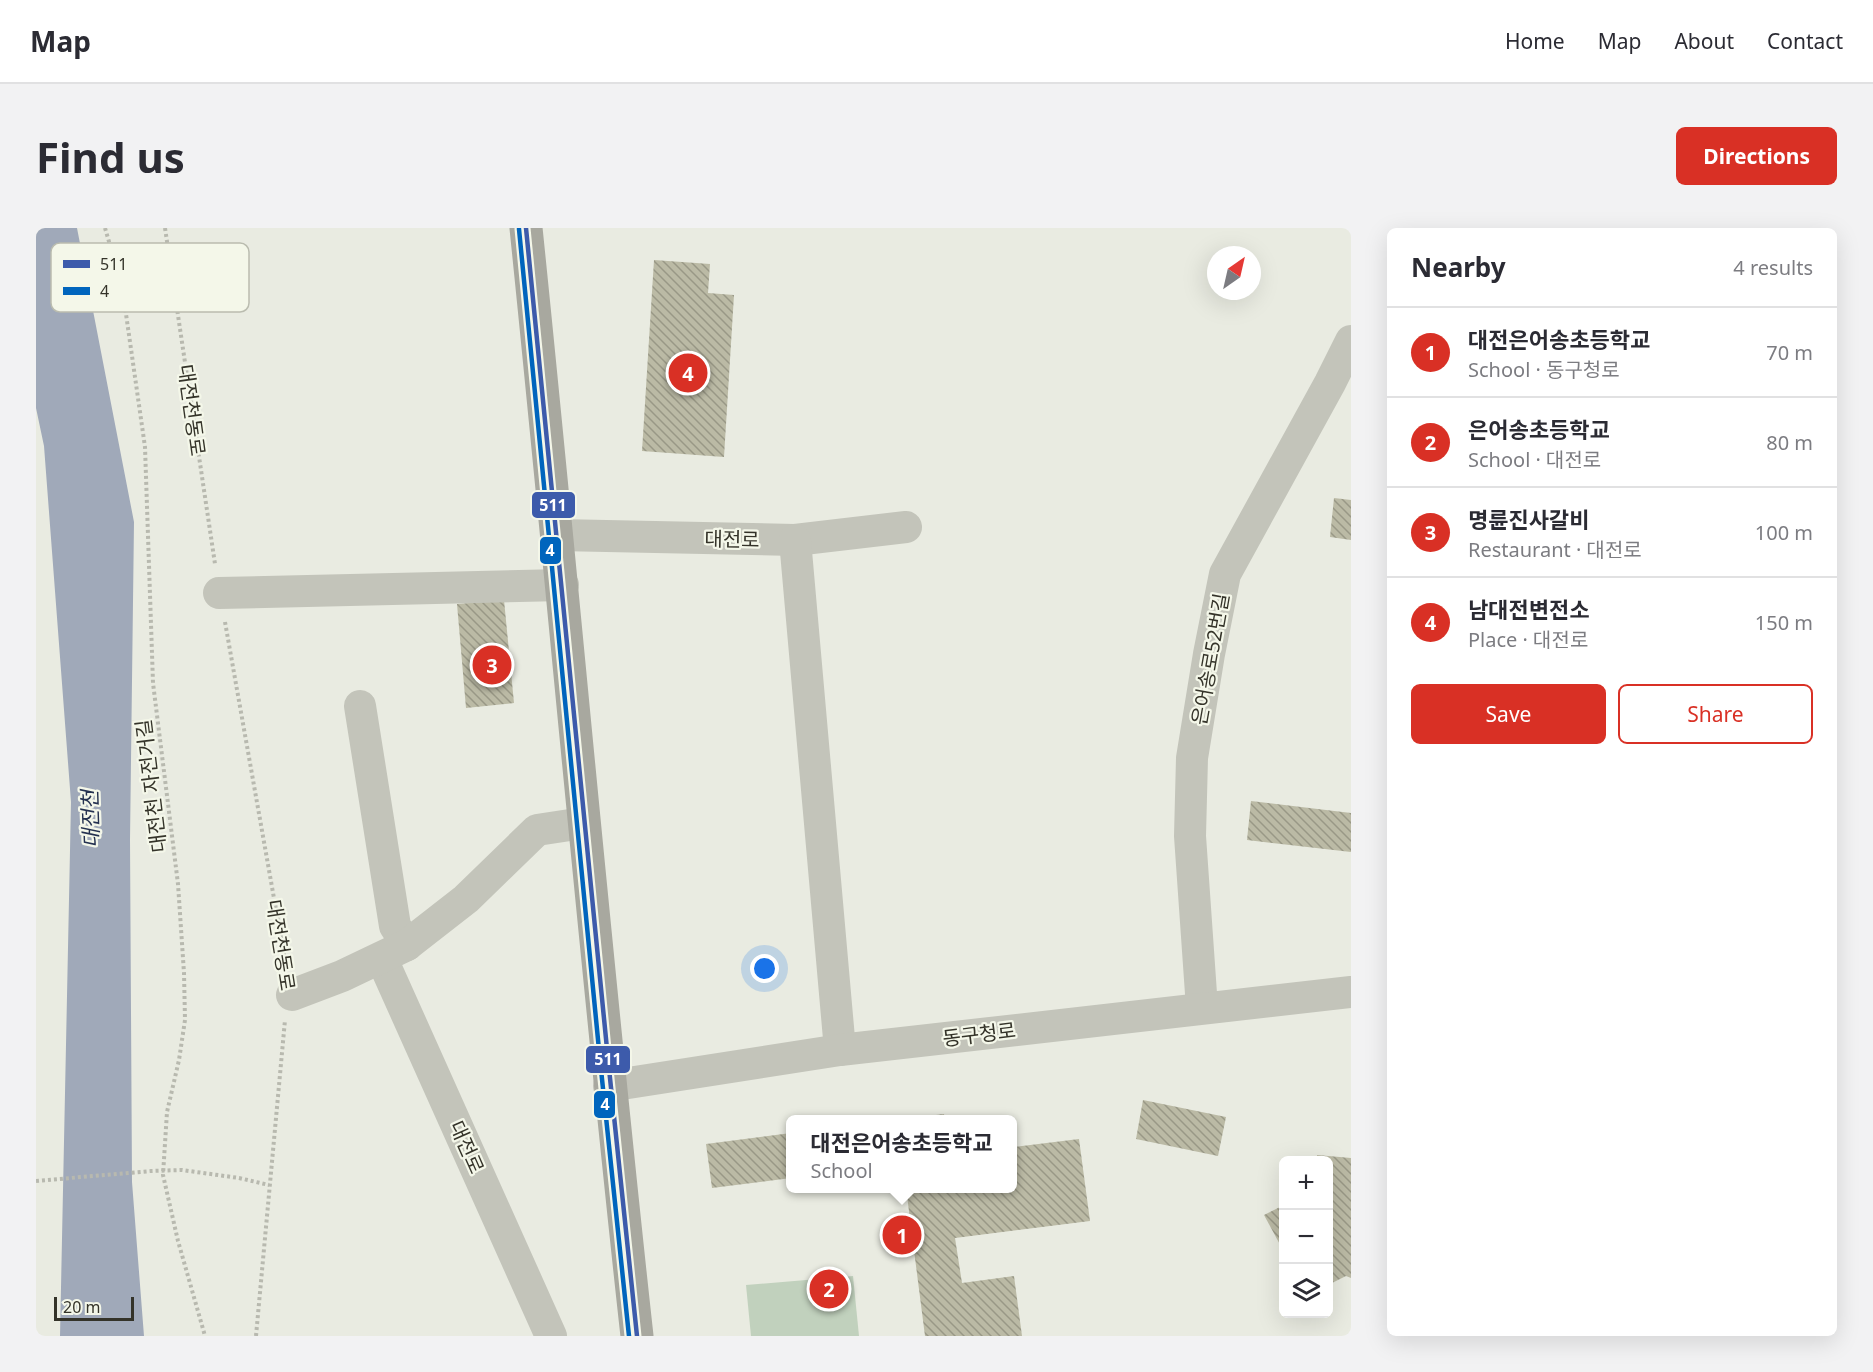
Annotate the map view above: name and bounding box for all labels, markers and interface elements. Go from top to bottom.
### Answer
text: Map [30,22,91,60]
text: Home [1505,27,1565,55]
text: Map [1598,27,1641,55]
text: About [1674,27,1734,55]
text: Contact [1767,27,1843,55]
button: Directions [1676,127,1837,185]
text: Find us [36,128,185,185]
legend [51,243,249,312]
north arrow [1207,246,1261,300]
text: Nearby [1411,249,1506,285]
text: 511 [100,253,127,275]
text: 4 results [1733,254,1813,281]
text: 4 [100,280,109,302]
text: 대전은어송초등학교 [1468,324,1650,354]
text: 1 [1425,339,1436,366]
text: 70 m [1766,339,1813,366]
pin: 4 [668,350,708,396]
text: School · 동구청로 [1468,356,1620,383]
street label: 대전천동로 [172,363,212,457]
text: 은어송초등학교 [1468,414,1610,444]
text: 2 [1425,429,1436,456]
text: 80 m [1766,429,1813,456]
text: School · 대전로 [1468,446,1601,473]
line badge: 511 [531,491,576,519]
text: 511 [539,494,567,516]
text: 명륜진사갈비 [1468,504,1589,534]
text: 3 [1425,519,1436,546]
text: 100 m [1755,519,1813,546]
street label: 대전로 [704,525,760,553]
line badge: 4 [539,536,562,565]
text: Restaurant · 대전로 [1468,536,1642,563]
text: 4 [545,539,555,561]
street label: 은어송로52번길 [1185,591,1235,727]
text: 남대전변전소 [1468,594,1589,624]
text: 4 [1425,609,1436,636]
text: 150 m [1755,609,1813,636]
text: Place · 대전로 [1468,626,1588,653]
pin: 3 [472,642,512,688]
button: Save [1411,684,1606,744]
button: Share [1618,684,1813,744]
street label: 대전천 자전거길 [129,718,173,854]
water label: 대전천 [75,787,105,848]
street label: 대전천동로 [260,897,302,993]
your location [750,954,779,983]
street label: 동구청로 [941,1016,1017,1052]
line badge: 511 [585,1045,631,1074]
text: 511 [594,1048,622,1070]
line badge: 4 [593,1090,616,1119]
text: 4 [600,1093,610,1115]
popup [786,1115,1017,1193]
street label: 대전로 [443,1116,491,1178]
text: 대전은어송초등학교 [810,1127,993,1157]
map controls [1279,1156,1333,1318]
button: + [1279,1156,1333,1210]
text: School [810,1157,873,1184]
button: − [1279,1210,1333,1264]
pin: 1 [882,1212,922,1258]
button: layers [1279,1264,1333,1318]
pin: 2 [810,1266,848,1312]
scale bar [54,1294,134,1322]
text: 20 m [63,1296,100,1318]

